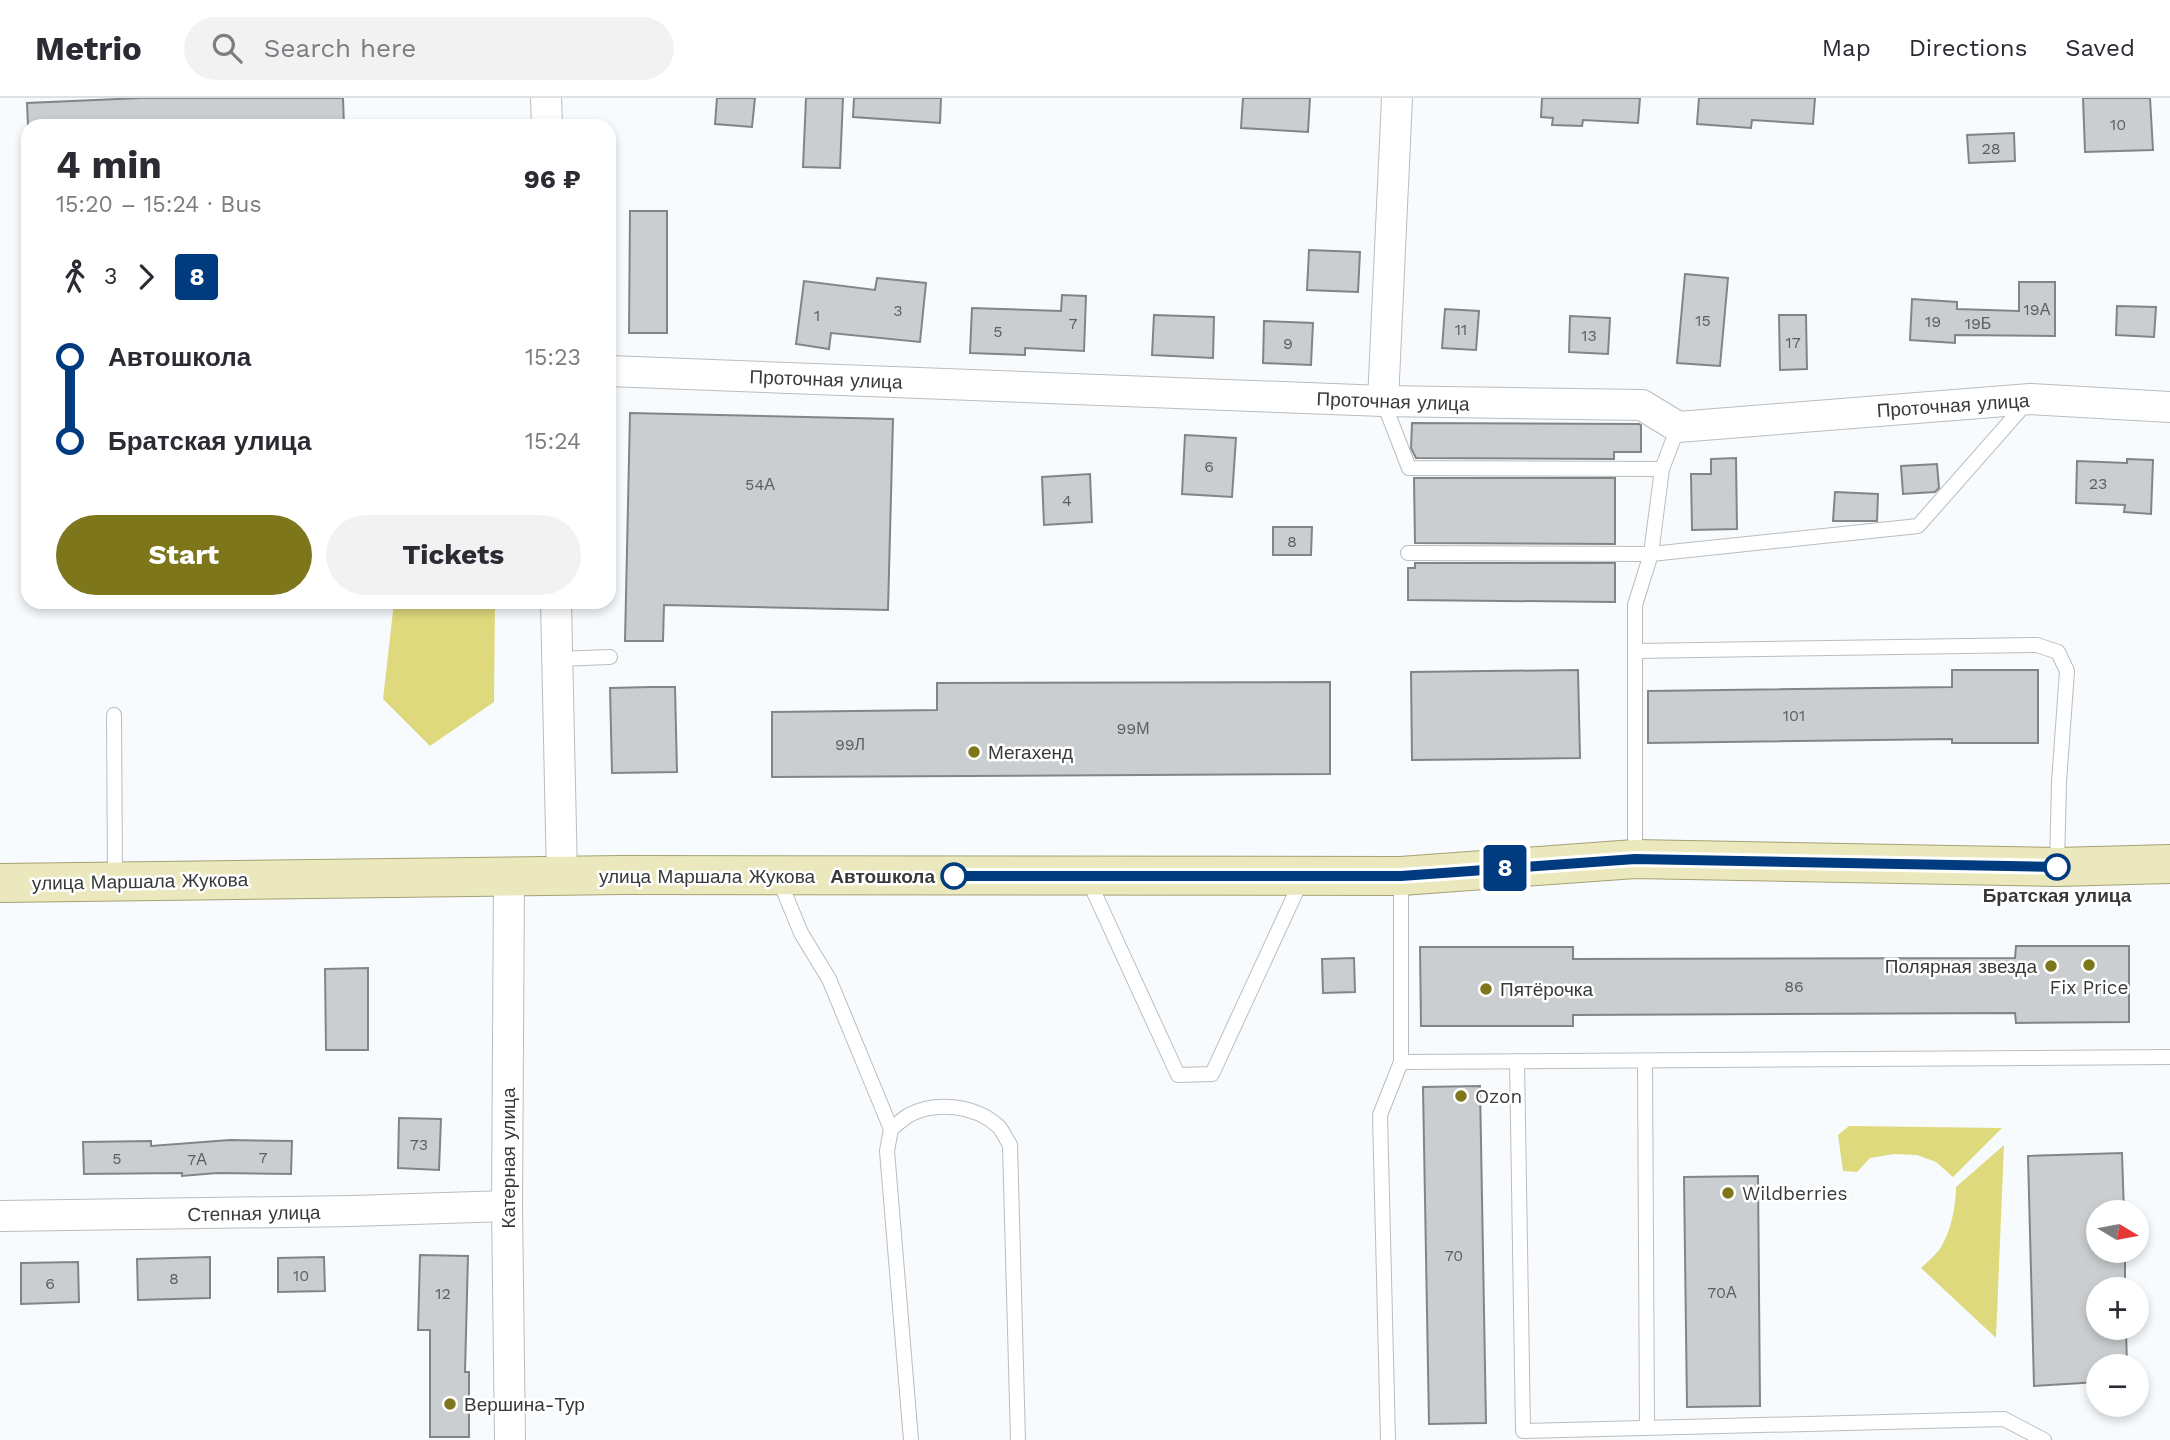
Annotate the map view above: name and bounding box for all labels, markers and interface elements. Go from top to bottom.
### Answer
search box [184,17,674,80]
text: Metrio [35,29,142,68]
icon: search [208,29,246,67]
text: Search here [264,33,416,63]
text: Map [1822,34,1871,62]
text: Directions [1909,34,2027,62]
text: Saved [2065,34,2135,62]
house number: 10 [2110,115,2126,134]
house number: 28 [1981,139,2001,158]
text: 4 min [56,143,162,187]
text: 96 ₽ [524,164,581,194]
text: 15:20 – 15:24 · Bus [56,191,262,218]
icon: walk [56,258,94,296]
icon: forward [127,258,165,296]
text: 3 [104,263,117,290]
text: 8 [189,263,204,291]
house number: 19А [2024,300,2051,319]
house number: 3 [893,301,903,320]
house number: 1 [814,306,820,325]
house number: 15 [1695,311,1711,330]
house number: 19 [1925,312,1941,331]
house number: 7 [1069,314,1078,333]
house number: 19Б [1965,314,1991,333]
house number: 11 [1455,320,1467,339]
house number: 5 [993,322,1003,341]
house number: 13 [1581,326,1597,345]
house number: 17 [1785,333,1801,352]
house number: 9 [1283,334,1293,353]
text: Автошкола [108,342,251,372]
text: 15:23 [525,344,581,371]
street label: Проточная улица [749,365,903,394]
street label: Проточная улица [1316,387,1470,416]
street label: Проточная улица [1876,389,2031,422]
text: Братская улица [108,426,311,456]
text: 15:24 [525,428,581,455]
house number: 6 [1204,457,1214,476]
house number: 23 [2089,474,2107,493]
house number: 54А [745,475,775,494]
house number: 4 [1062,491,1072,510]
button: Start [56,515,312,595]
button: Tickets [326,515,581,595]
house number: 8 [1287,532,1297,551]
house number: 101 [1783,706,1805,725]
house number: 99М [1116,719,1150,738]
house number: 99Л [835,735,865,754]
place label: Мегахенд [988,741,1073,764]
marker: Мегахенд [966,744,982,760]
line badge: 8 [1482,845,1528,891]
text: 8 [1497,854,1513,882]
marker: Братская улица [2044,854,2070,880]
marker: Автошкола [941,863,967,889]
street label: улица Маршала Жукова [599,865,816,888]
place label: Автошкола [830,865,935,888]
street label: улица Маршала Жукова [32,868,249,895]
place label: Братская улица [1983,884,2132,907]
place label: Полярная звезда [1885,955,2037,978]
marker: Fix Price [2081,957,2097,973]
marker: Полярная звезда [2043,958,2059,974]
place label: Fix Price [2050,976,2128,999]
house number: 86 [1784,977,1804,996]
place label: Пятёрочка [1500,978,1594,1001]
marker: Пятёрочка [1478,981,1494,997]
place label: Ozon [1475,1085,1522,1108]
street label: Катерная улица [497,1087,520,1228]
marker: Ozon [1453,1088,1469,1104]
house number: 73 [410,1135,428,1154]
house number: 7 [259,1148,268,1167]
house number: 5 [112,1149,122,1168]
house number: 7А [187,1150,207,1169]
place label: Wildberries [1742,1182,1847,1205]
marker: Wildberries [1720,1185,1736,1201]
north arrow [2086,1200,2149,1264]
map controls [2086,1200,2149,1417]
street label: Степная улица [187,1201,321,1226]
house number: 70 [1445,1246,1463,1265]
house number: 10 [293,1266,309,1285]
house number: 8 [169,1269,179,1288]
house number: 6 [45,1274,55,1293]
button: + [2086,1277,2149,1340]
house number: 70А [1707,1283,1737,1302]
house number: 12 [435,1284,451,1303]
button: − [2086,1354,2149,1417]
place label: Вершина-Тур [464,1393,585,1416]
marker: Вершина-Тур [442,1396,458,1412]

